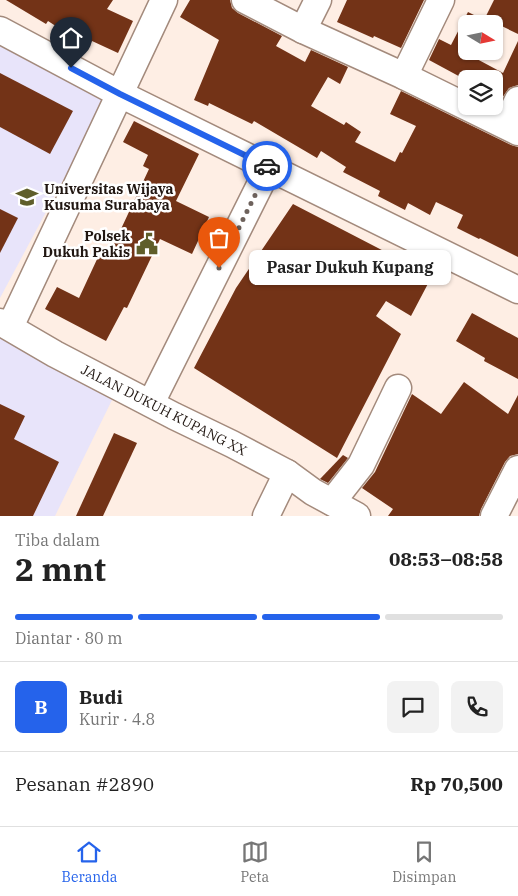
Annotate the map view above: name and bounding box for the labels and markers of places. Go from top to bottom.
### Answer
pin [50,17,92,68]
place label: Universitas Wijaya Kusuma Surabaya [44,180,174,214]
school or university icon: Universitas Wijaya Kusuma Surabaya [14,184,40,210]
pin [198,217,240,268]
place label: Polsek Dukuh Pakis [43,227,130,261]
public building icon: Polsek Dukuh Pakis [134,231,160,257]
callout: Pasar Dukuh Kupang [249,250,452,286]

